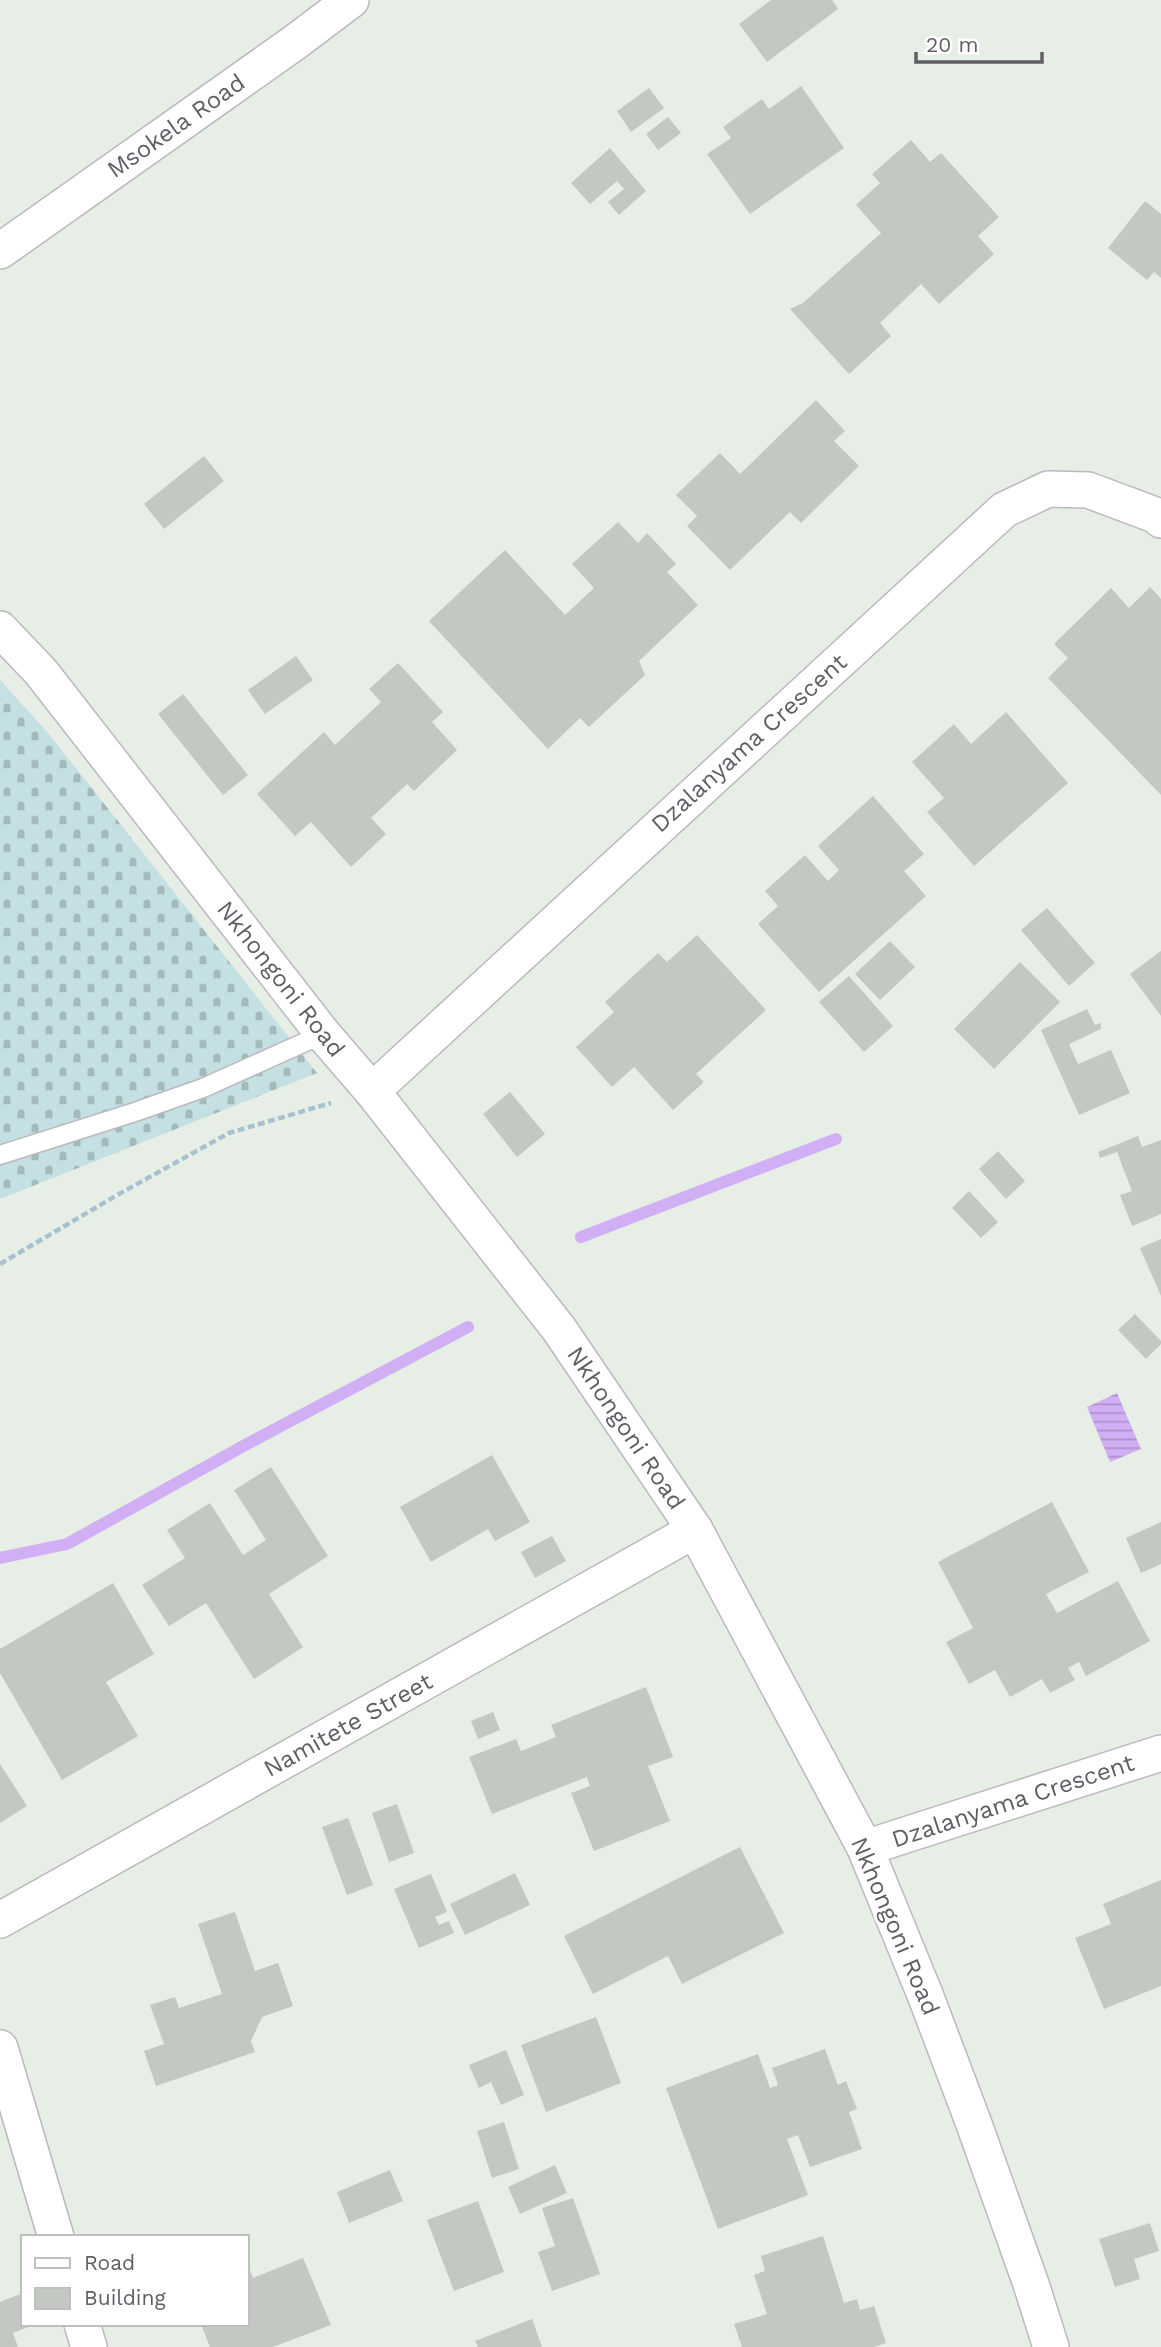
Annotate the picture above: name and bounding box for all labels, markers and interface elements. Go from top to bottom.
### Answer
scale bar [916,21,1042,65]
text: 20 m [926,32,978,57]
street label: Msokela Road [102,68,250,184]
street label: Dzalanyama Crescent [646,648,852,838]
street label: Nkhongoni Road [211,895,351,1063]
street label: Nkhongoni Road [561,1341,691,1515]
street label: Namitete Street [259,1667,437,1783]
street label: Dzalanyama Crescent [888,1749,1138,1853]
street label: Nkhongoni Road [845,1833,945,2019]
legend [21,2235,248,2326]
text: Road [84,2250,135,2275]
text: Building [84,2285,166,2310]

